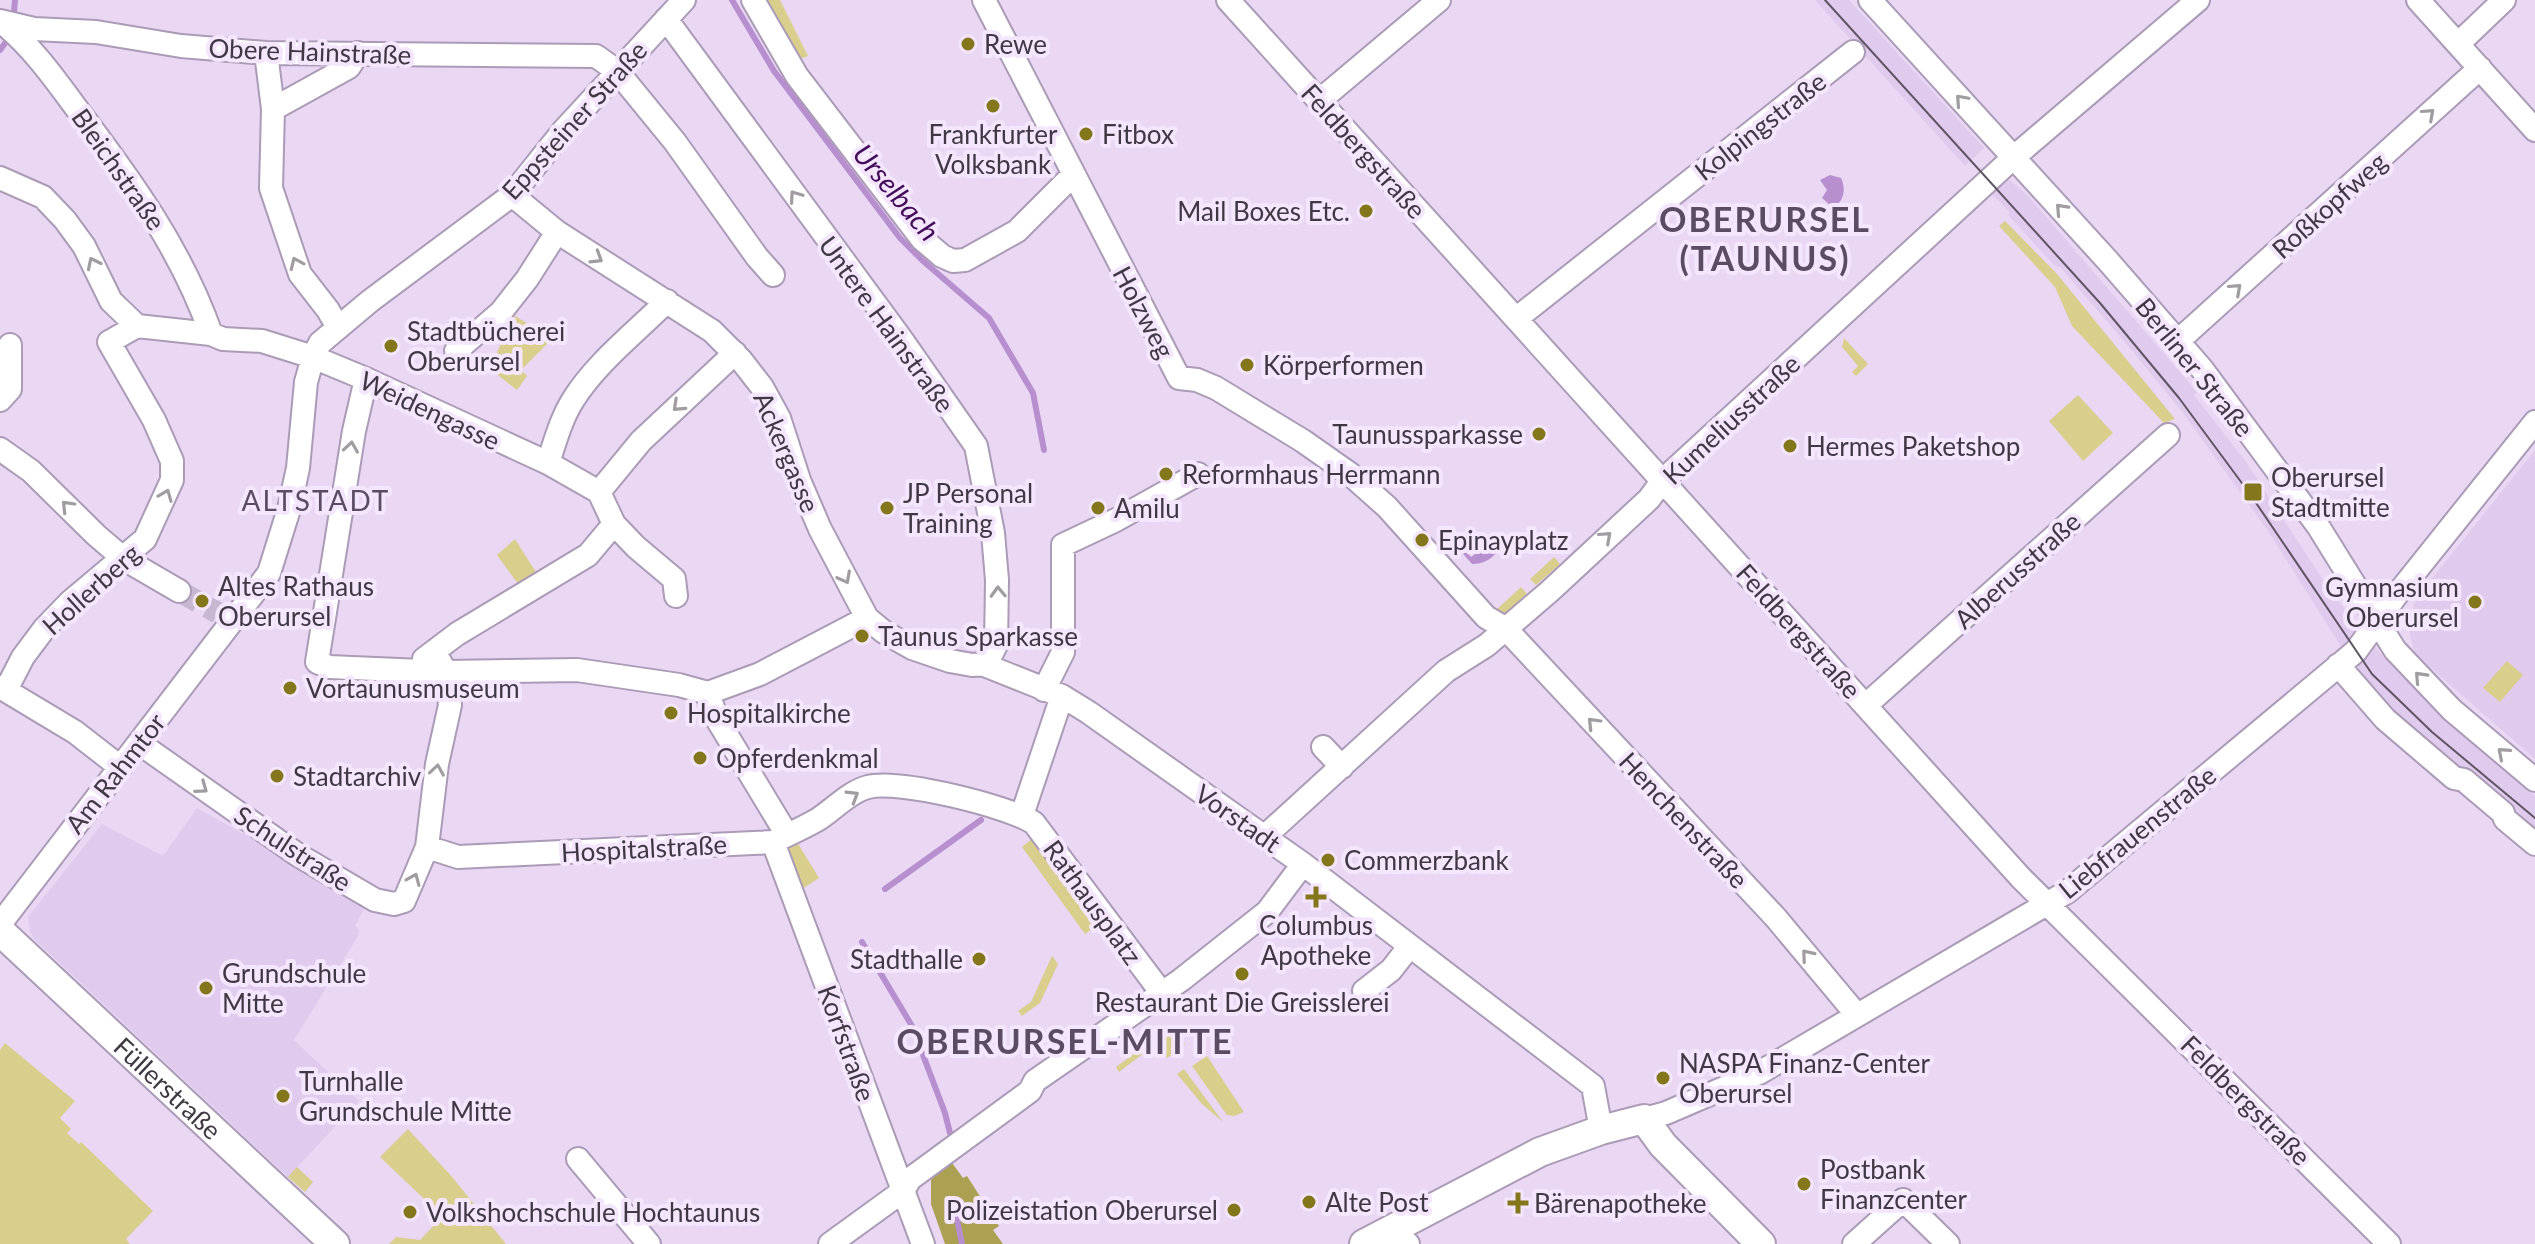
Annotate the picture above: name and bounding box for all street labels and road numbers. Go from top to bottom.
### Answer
street label: Obere Hainstraße [208,31,412,71]
street label: Eppsteiner Straße [495,34,653,206]
street label: Kolpingstraße [1688,65,1832,187]
street label: Feldbergstraße [1295,77,1433,225]
street label: Bleichstraße [65,102,173,236]
street label: Roßkopfweg [2265,145,2393,265]
street label: Untere Hainstraße [812,230,962,418]
street label: Holzweg [1106,261,1182,363]
street label: Berliner Straße [2129,291,2261,443]
street label: Kumeliusstraße [1656,347,1806,491]
street label: Weidengasse [355,364,505,456]
street label: Ackergasse [747,387,827,517]
street label: Alberusstraße [1947,505,2087,635]
street label: Hollerberg [35,537,147,641]
street label: Feldbergstraße [1730,557,1868,705]
street label: Am Rahmtor [58,706,172,840]
street label: Henchenstraße [1613,745,1755,895]
street label: Liebfrauenstraße [2052,759,2222,905]
street label: Vorstadt [1189,777,1288,859]
street label: Schulstraße [228,798,358,898]
street label: Hospitalstraße [560,828,728,868]
street label: Rathausplatz [1037,834,1149,970]
street label: Korfstraße [811,981,883,1105]
street label: Feldbergstraße [2174,1028,2318,1172]
street label: Füllerstraße [108,1030,228,1146]

